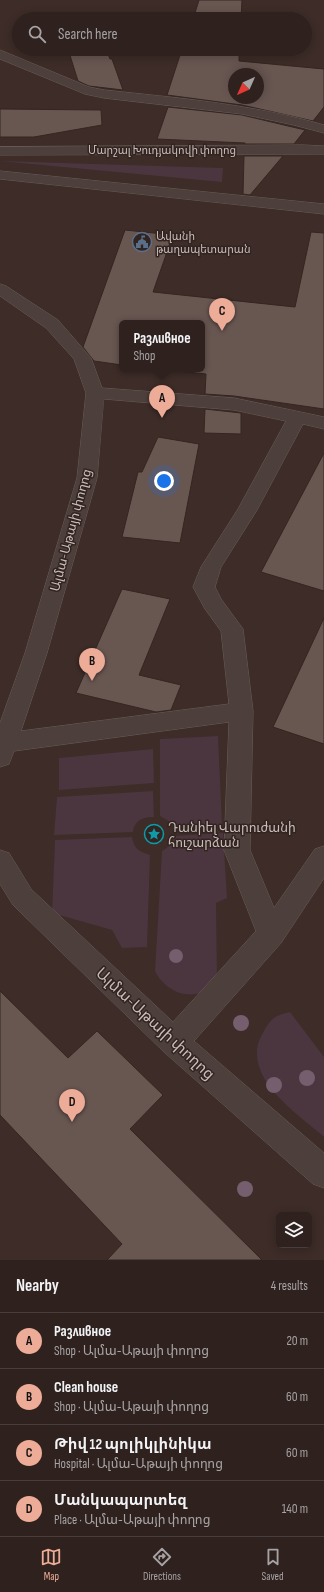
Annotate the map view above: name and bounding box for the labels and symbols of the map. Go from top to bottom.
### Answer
north arrow [228,68,264,104]
street label: Մարշալ Խուդյակովի փողոց [88,144,236,157]
place label: Ավանի թաղապետարան [156,230,251,256]
public building icon: Ավանի թաղապետարան [131,231,153,253]
pin: C [209,298,235,331]
pin: A [149,385,175,418]
street label: Ալմա-Աթայի փողոց [47,467,95,593]
your location [154,471,174,491]
pin: B [79,648,105,681]
place label: Դանիել Վարուժանի հուշարձան [168,820,296,851]
place icon: Դանիել Վարուժանի հուշարձան [143,823,165,845]
street label: Ալմա-Աթայի փողոց [92,964,218,1084]
pin: D [59,1089,85,1122]

